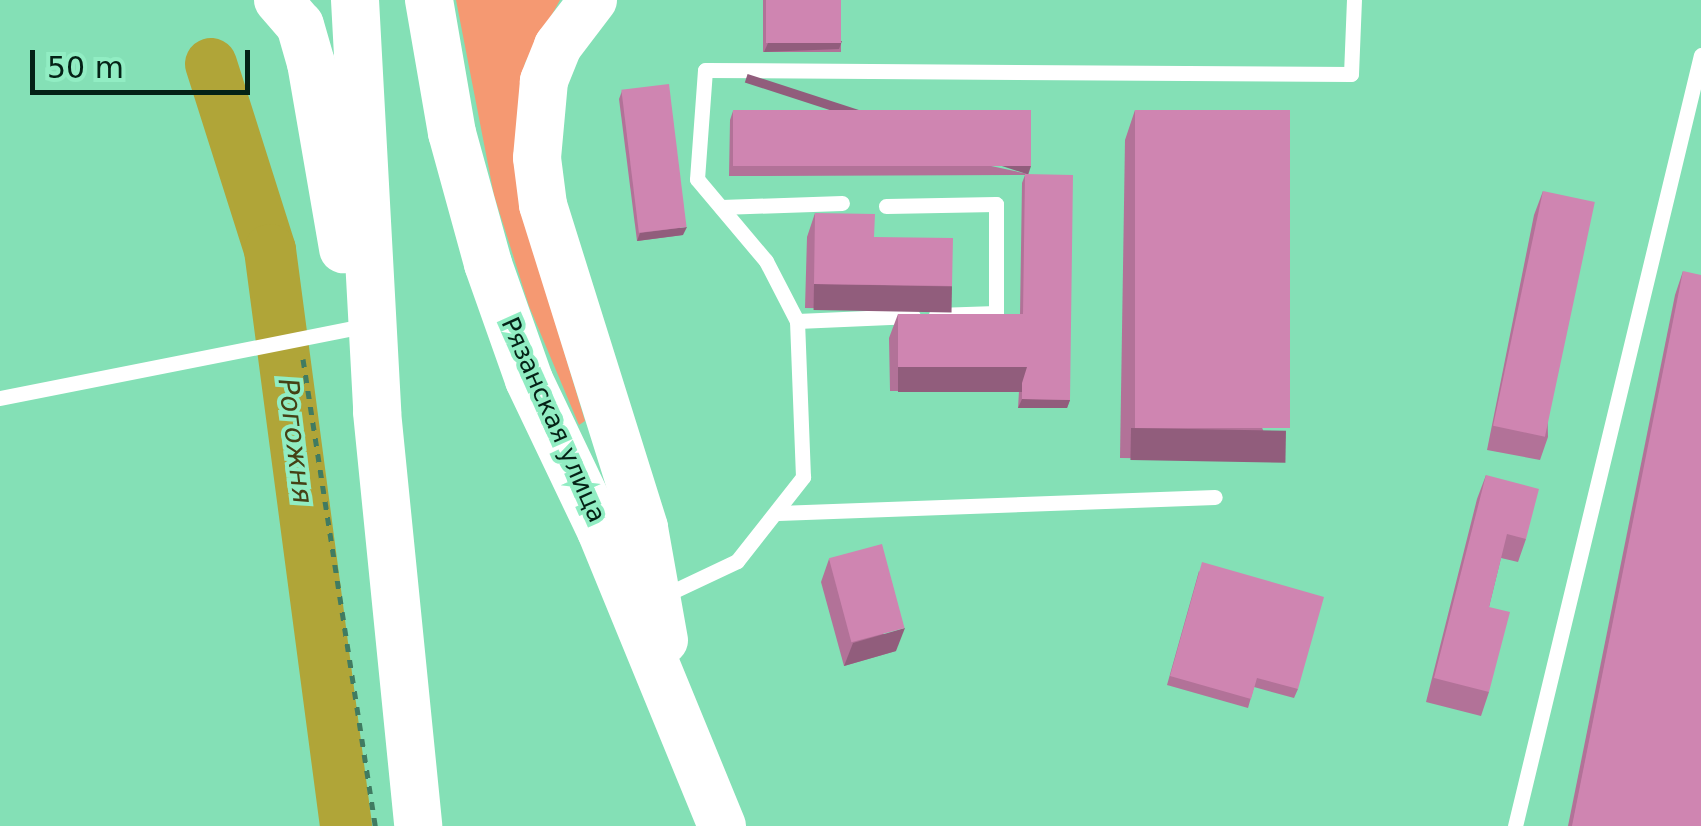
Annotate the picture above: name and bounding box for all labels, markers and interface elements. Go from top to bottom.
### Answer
scale bar [35,30,255,92]
text: 50 m [47,50,124,85]
street label: Рязанская улица [494,313,612,527]
water label: Рогожня [271,376,319,506]

